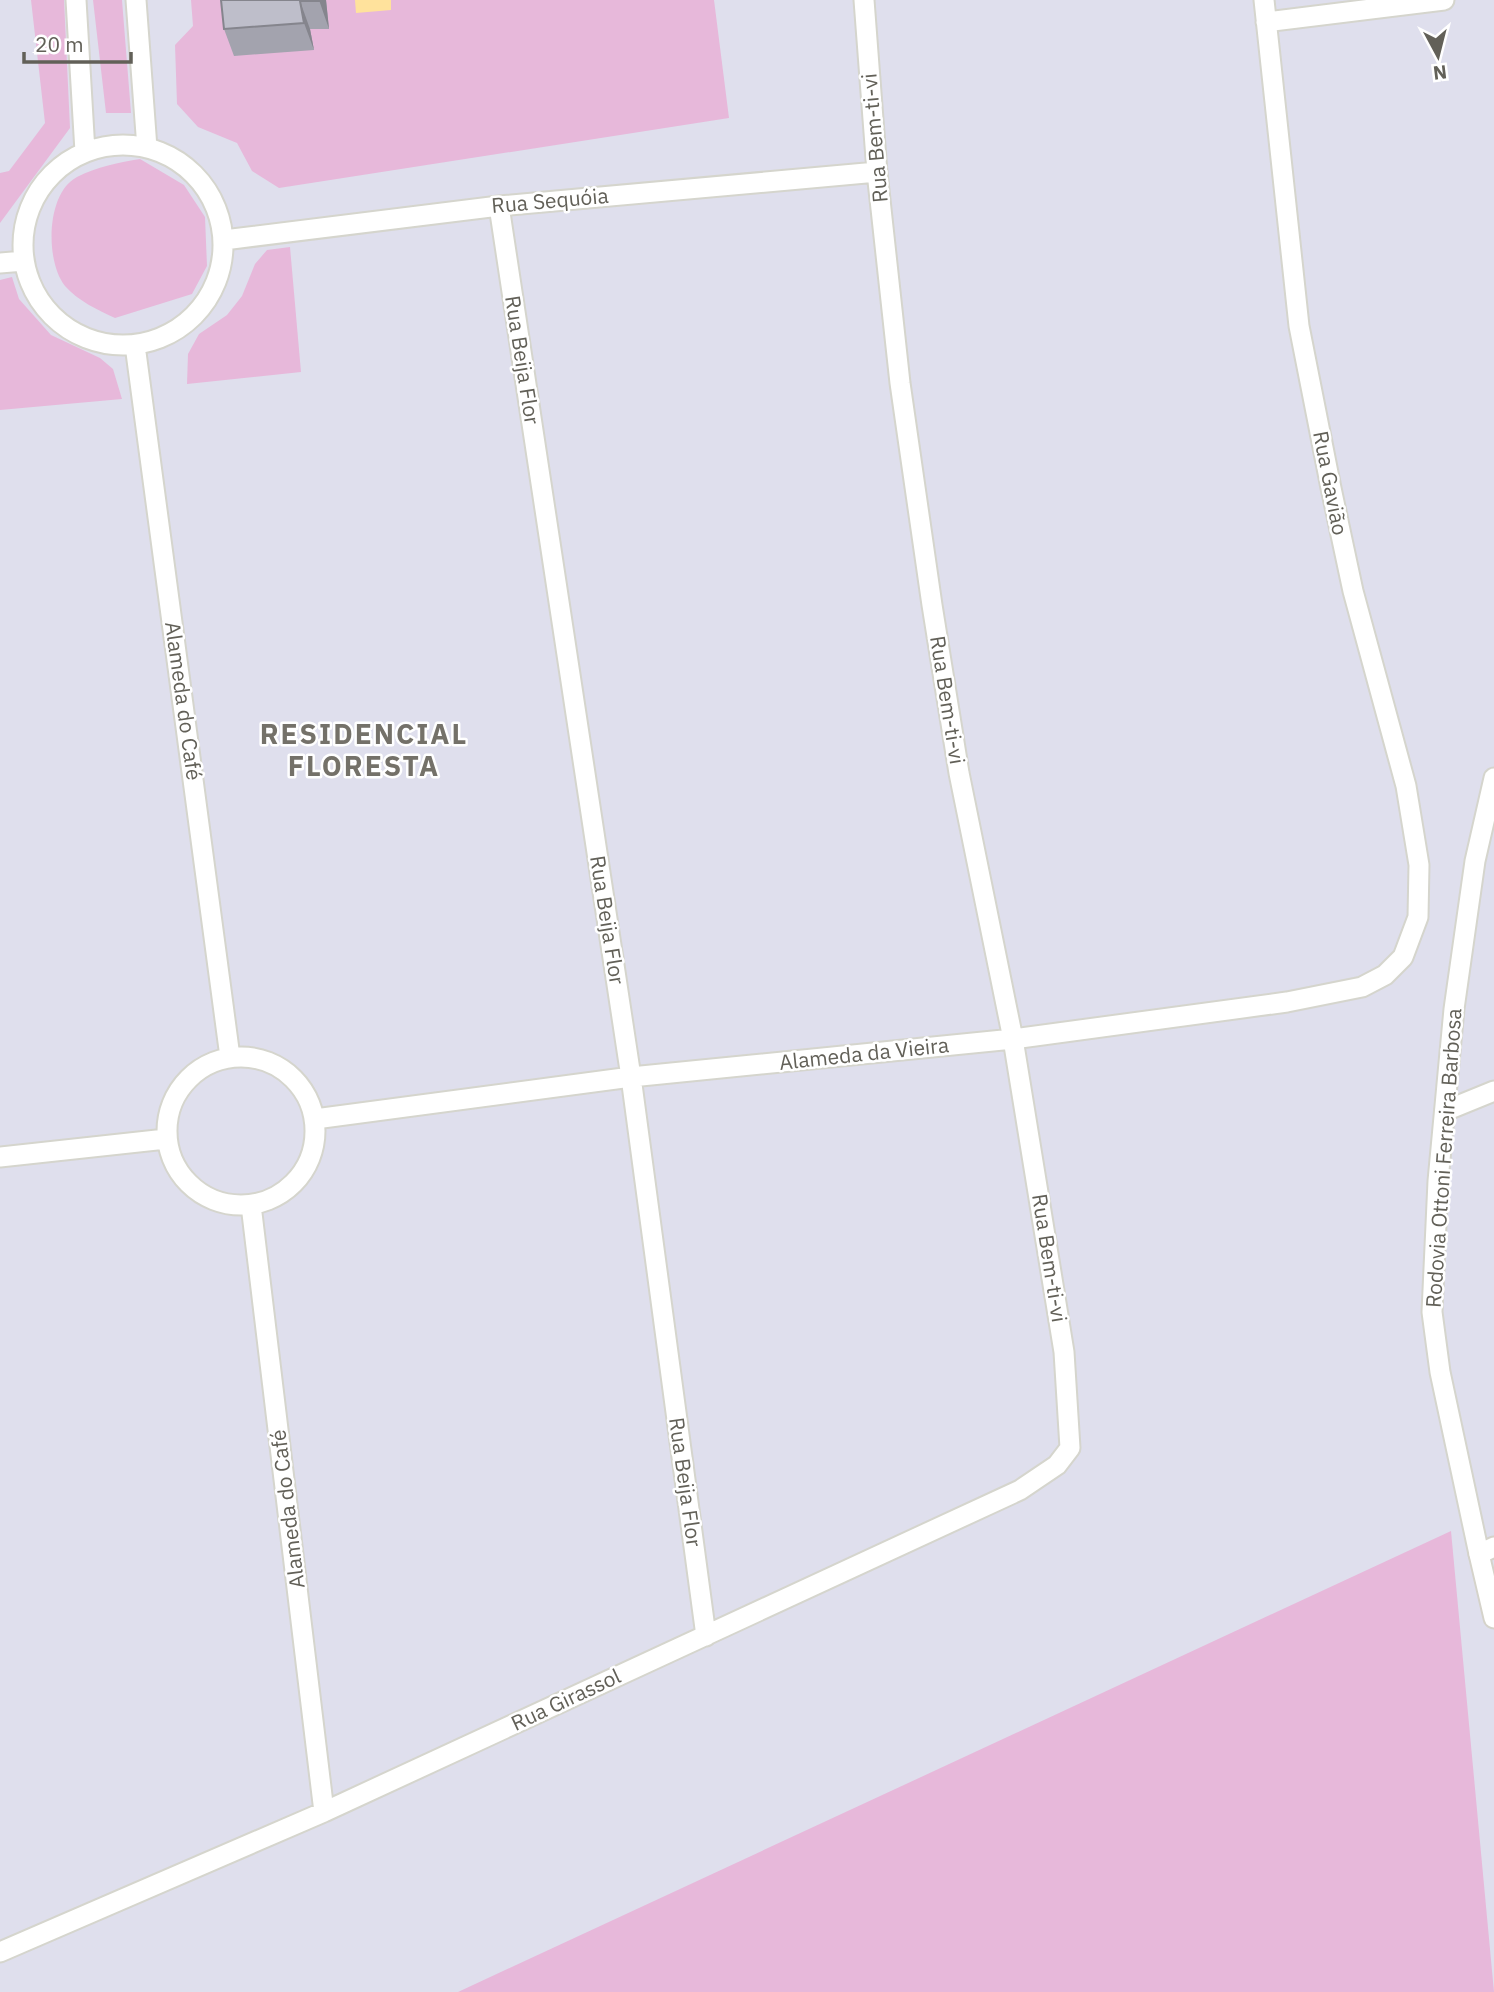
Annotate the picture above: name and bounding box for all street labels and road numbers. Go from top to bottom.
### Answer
street label: Rua Bem-ti-vi [854,72,894,204]
street label: Rua Sequóia [490,181,610,219]
street label: Rua Beija Flor [499,293,547,427]
street label: Rua Gavião [1307,428,1355,537]
street label: Alameda do Café [159,620,209,782]
street label: Rua Bem-ti-vi [924,634,972,766]
street label: Rua Beija Flor [584,853,632,987]
street label: Rodovia Ottoni Ferreira Barbosa [1419,1007,1467,1309]
street label: Alameda da Vieira [778,1030,950,1076]
street label: Rua Bem-ti-vi [1026,1192,1074,1324]
street label: Rua Beija Flor [663,1415,709,1549]
street label: Alameda do Café [263,1428,311,1590]
street label: Rua Girassol [506,1661,625,1737]

